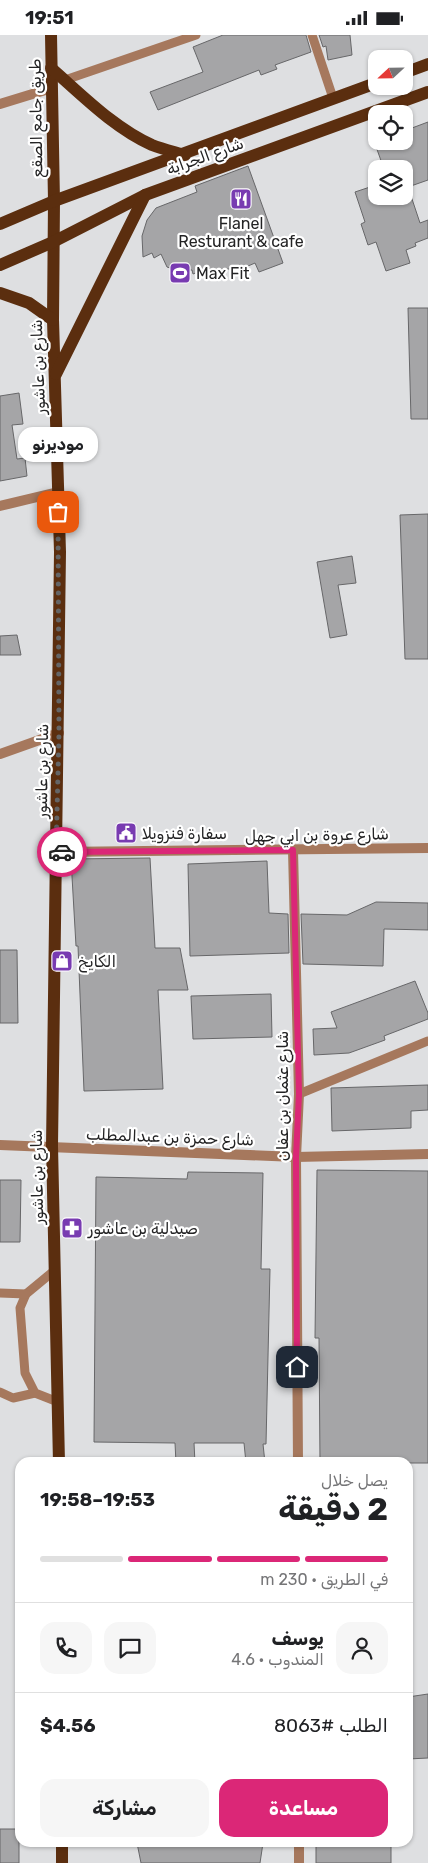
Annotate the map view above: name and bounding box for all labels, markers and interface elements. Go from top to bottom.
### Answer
text: 19:51 [25,6,74,29]
north arrow [368,50,412,95]
map controls [368,50,413,205]
street label: طريق جامع الصقع [25,58,49,177]
button: locate [368,105,413,150]
street label: شارع الجرابة [164,133,247,181]
button: layers [368,160,413,205]
restaurant icon: Flanel Resturant & cafe [229,187,253,211]
place label: Flanel Resturant & cafe [178,214,304,251]
sports icon: Max Fit [168,261,192,285]
place label: Max Fit [196,264,250,283]
street label: شارع بن عاشور [27,319,51,416]
callout: موديرنو [18,427,98,462]
text: موديرنو [32,435,84,454]
pin [37,491,79,533]
icon: bag [44,498,72,526]
street label: شارع بن عاشور [32,723,54,820]
public building icon: سفارة فنزويلا [114,821,138,845]
place label: سفارة فنزويلا [142,824,227,844]
street label: شارع عروة بن ابي جهل [245,824,389,849]
courier [37,827,87,877]
icon: car [48,838,76,866]
shop icon: الكايخ [50,949,74,973]
place label: الكايخ [78,952,116,973]
street label: شارع عثمان بن عفان [273,1031,294,1161]
street label: شارع حمزة بن عبدالمطلب [86,1125,254,1151]
street label: شارع بن عاشور [27,1129,49,1226]
pharmacy icon: صيدلية بن عاشور [60,1216,84,1240]
place label: صيدلية بن عاشور [87,1219,198,1239]
pin [276,1346,318,1388]
icon: home [283,1353,311,1381]
text: يصل خلال [321,1471,388,1490]
text: 19:53–19:58 [40,1488,155,1511]
text: 2 دقيقة [278,1490,388,1528]
text: في الطريق · 230 m [260,1570,388,1589]
button: phone [40,1622,92,1674]
button: chat [104,1622,156,1674]
button: person [336,1622,388,1674]
text: يوسف [271,1627,324,1650]
text: المندوب · 4.6 [231,1650,324,1669]
text: $4.56 [40,1714,96,1737]
text: الطلب #8063 [274,1714,388,1737]
button: مشاركة [40,1779,209,1837]
button: مساعدة [219,1779,388,1837]

